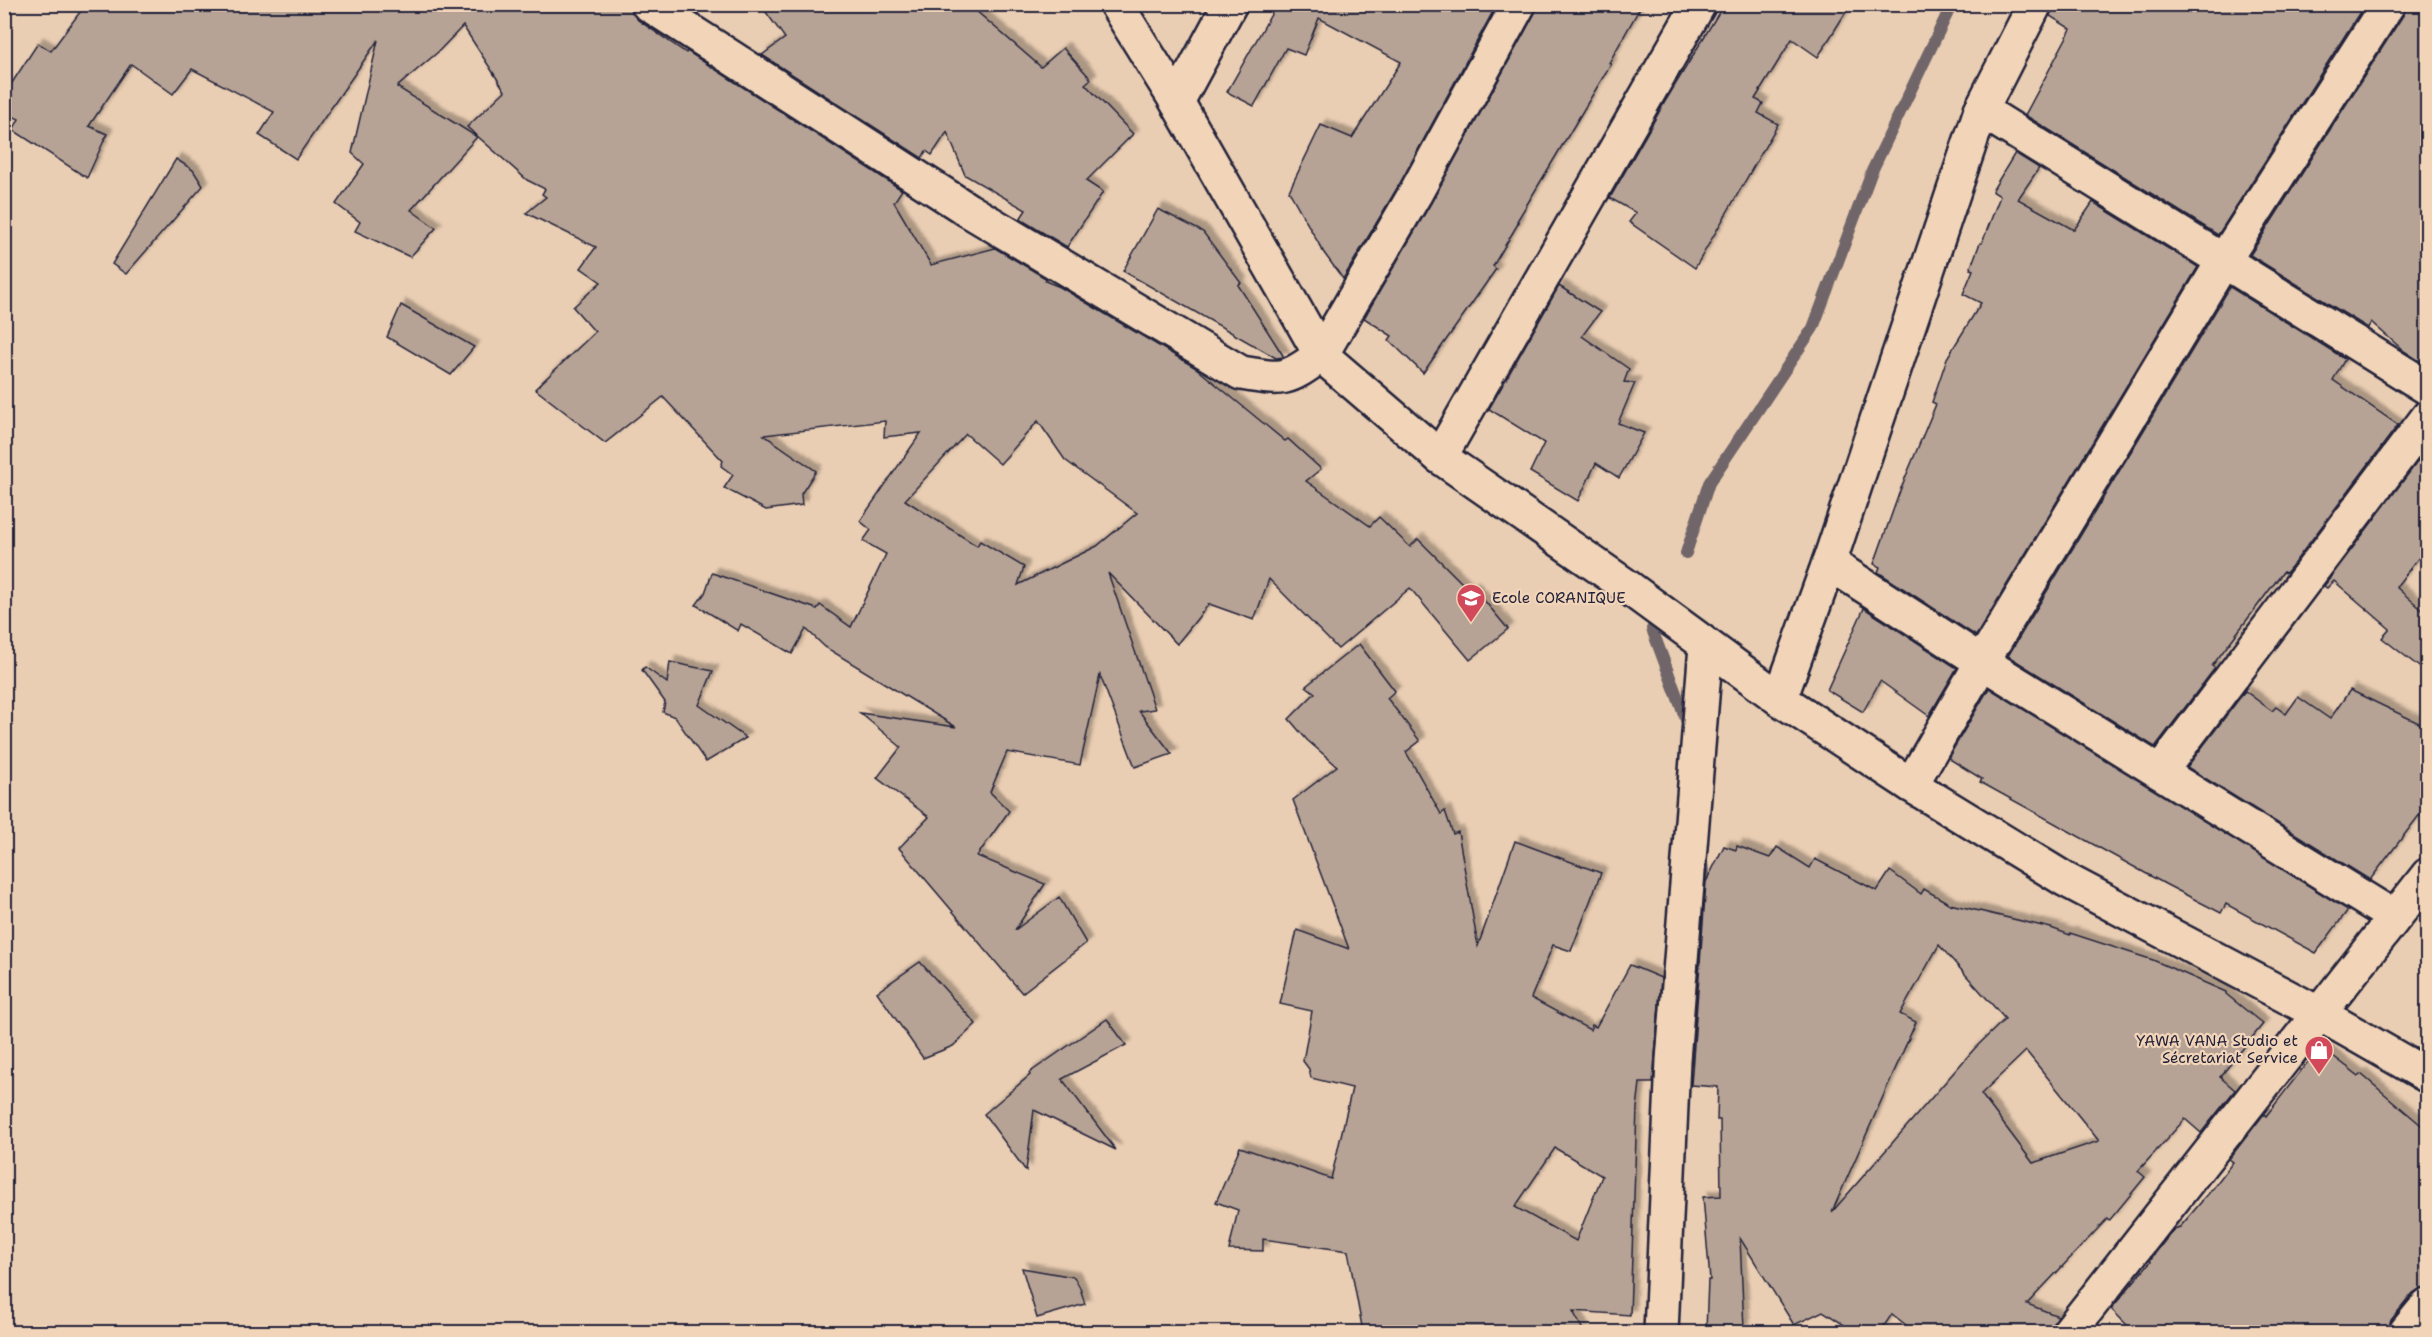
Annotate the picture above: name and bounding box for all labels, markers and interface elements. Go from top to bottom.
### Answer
school or university icon: Ecole CORANIQUE [1455,582,1487,624]
place label: Ecole CORANIQUE [1492,588,1626,608]
place label: YAWA VANA Studio et Sécretariat Service [2136,1031,2298,1068]
shop icon: YAWA VANA Studio et Sécretariat Service [2303,1034,2335,1076]

